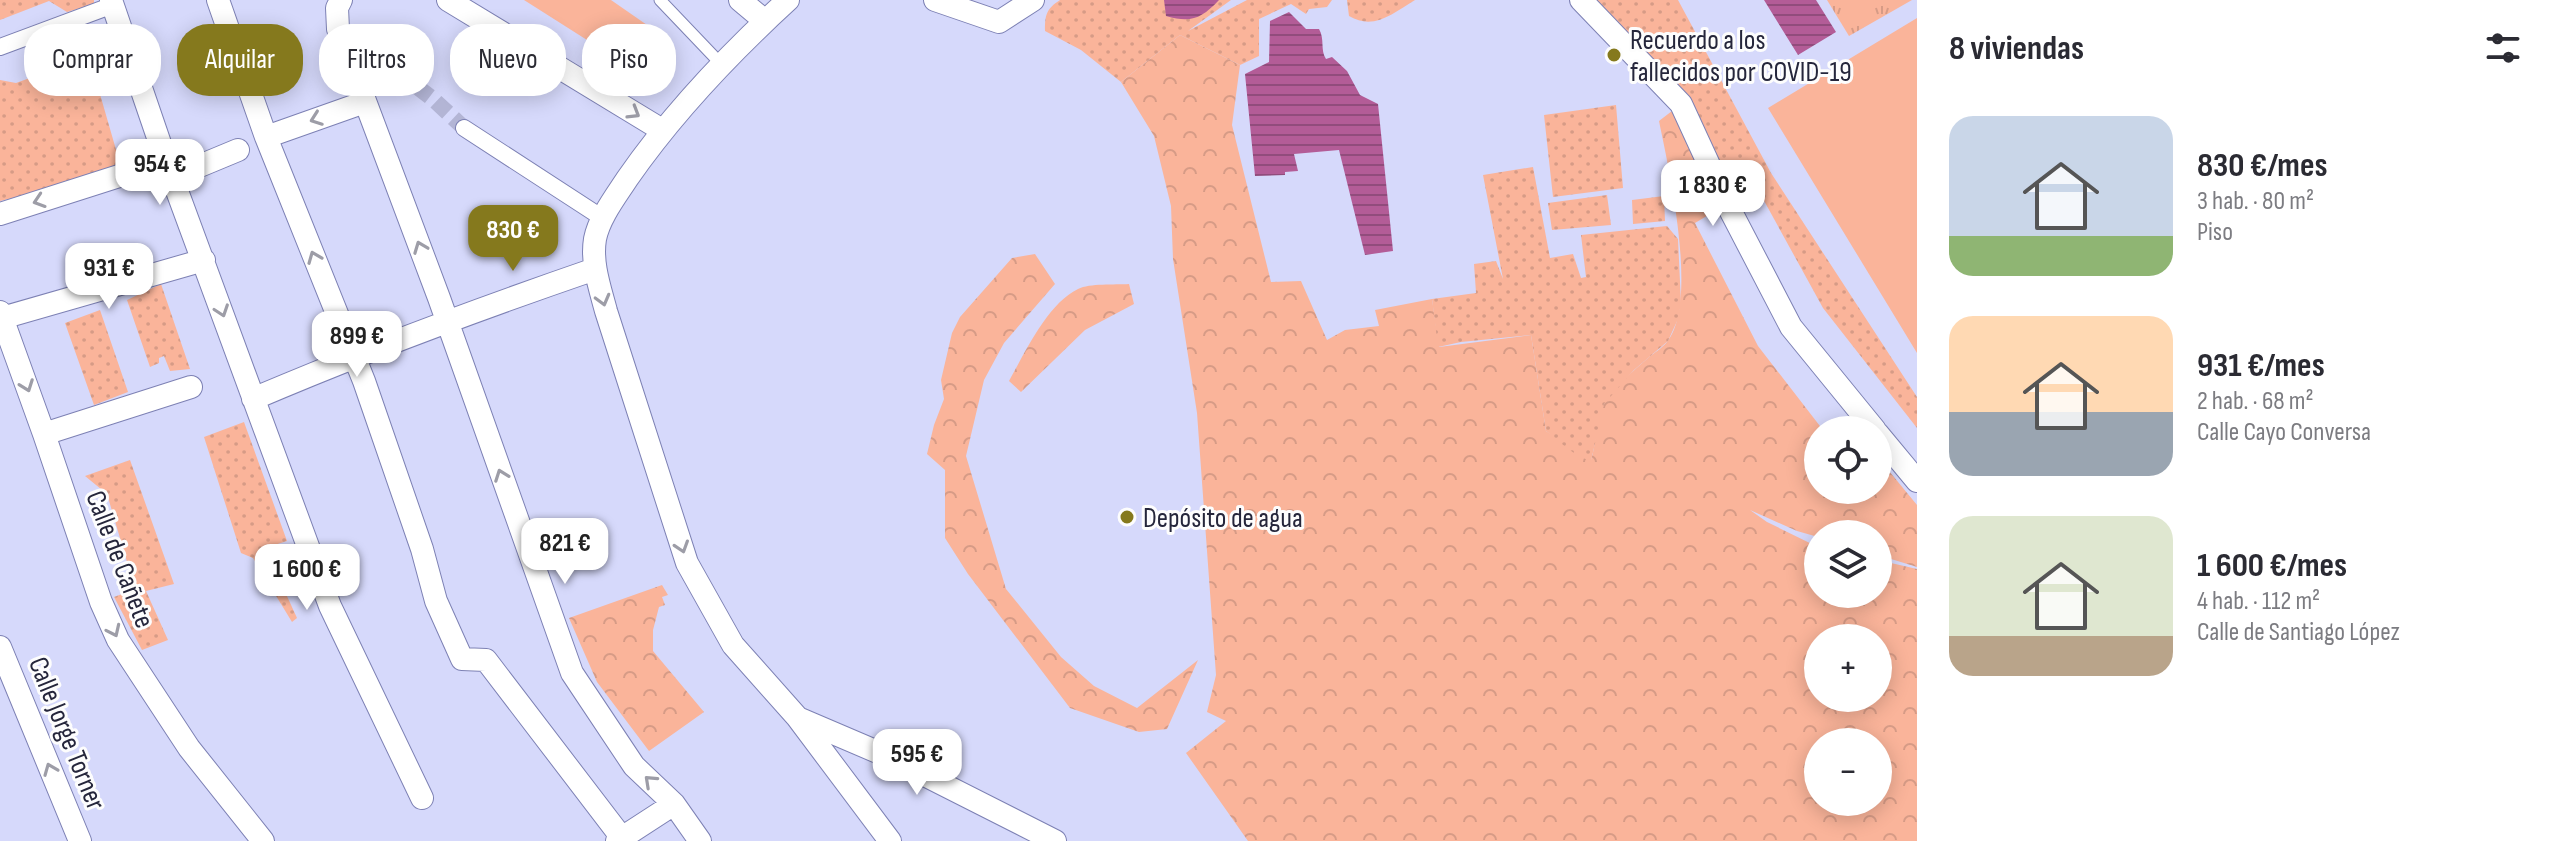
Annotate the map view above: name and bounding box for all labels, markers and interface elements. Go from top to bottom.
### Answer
chip: Comprar [24,24,161,96]
chip: Alquilar [177,24,303,96]
chip: Filtros [319,24,434,96]
chip: Nuevo [450,24,566,96]
chip: Piso [582,24,676,96]
place label: Recuerdo a los fallecidos por COVID-19 [1630,24,1852,89]
icon: filters [2481,26,2525,70]
text: 8 viviendas [1949,28,2084,69]
marker: Recuerdo a los fallecidos por COVID-19 [1605,46,1623,64]
one-way arrow [625,104,640,119]
one-way arrow [310,110,324,126]
pin: 954 € [104,139,216,207]
text: 830 €/mes [2197,145,2327,186]
icon: home [2013,148,2109,244]
text: 954 € [133,149,187,180]
pin: 1 830 € [1639,160,1787,228]
text: 1 830 € [1679,170,1747,201]
text: 3 hab. · 80 m² [2197,186,2314,217]
one-way arrow [32,192,46,208]
pin: 830 € [457,205,569,273]
text: 830 € [486,215,540,246]
text: Piso [2197,217,2233,248]
one-way arrow [413,241,430,255]
pin: 931 € [53,243,165,311]
one-way arrow [308,251,324,265]
text: 931 € [83,253,135,284]
one-way arrow [594,292,610,306]
one-way arrow [212,303,228,317]
pin: 899 € [301,311,413,379]
text: 899 € [330,321,384,352]
text: 931 €/mes [2197,345,2325,386]
icon: home [2013,348,2109,444]
one-way arrow [17,378,34,392]
text: 2 hab. · 68 m² [2197,386,2314,417]
map controls [1804,416,1892,816]
button: locate [1804,416,1892,504]
text: Calle Cayo Conversa [2197,417,2371,448]
one-way arrow [494,469,511,483]
street label: Calle de Cañete [78,486,161,633]
place label: Depósito de agua [1143,502,1303,535]
marker: Depósito de agua [1118,508,1136,526]
pin: 821 € [509,518,621,586]
button: layers [1804,520,1892,608]
text: 821 € [539,528,591,559]
one-way arrow [673,540,689,554]
pin: 1 600 € [233,544,381,612]
text: 1 600 €/mes [2197,545,2347,586]
icon: home [2013,548,2109,644]
text: 1 600 € [273,554,341,585]
text: 4 hab. · 112 m² [2197,586,2320,617]
text: Calle de Santiago López [2197,617,2400,648]
one-way arrow [104,622,120,637]
button: + [1804,624,1892,712]
street label: Calle Jorge Torner [21,652,112,815]
button: − [1804,728,1892,816]
pin: 595 € [861,729,973,797]
text: 595 € [891,739,943,770]
one-way arrow [43,763,60,777]
one-way arrow [645,776,659,791]

